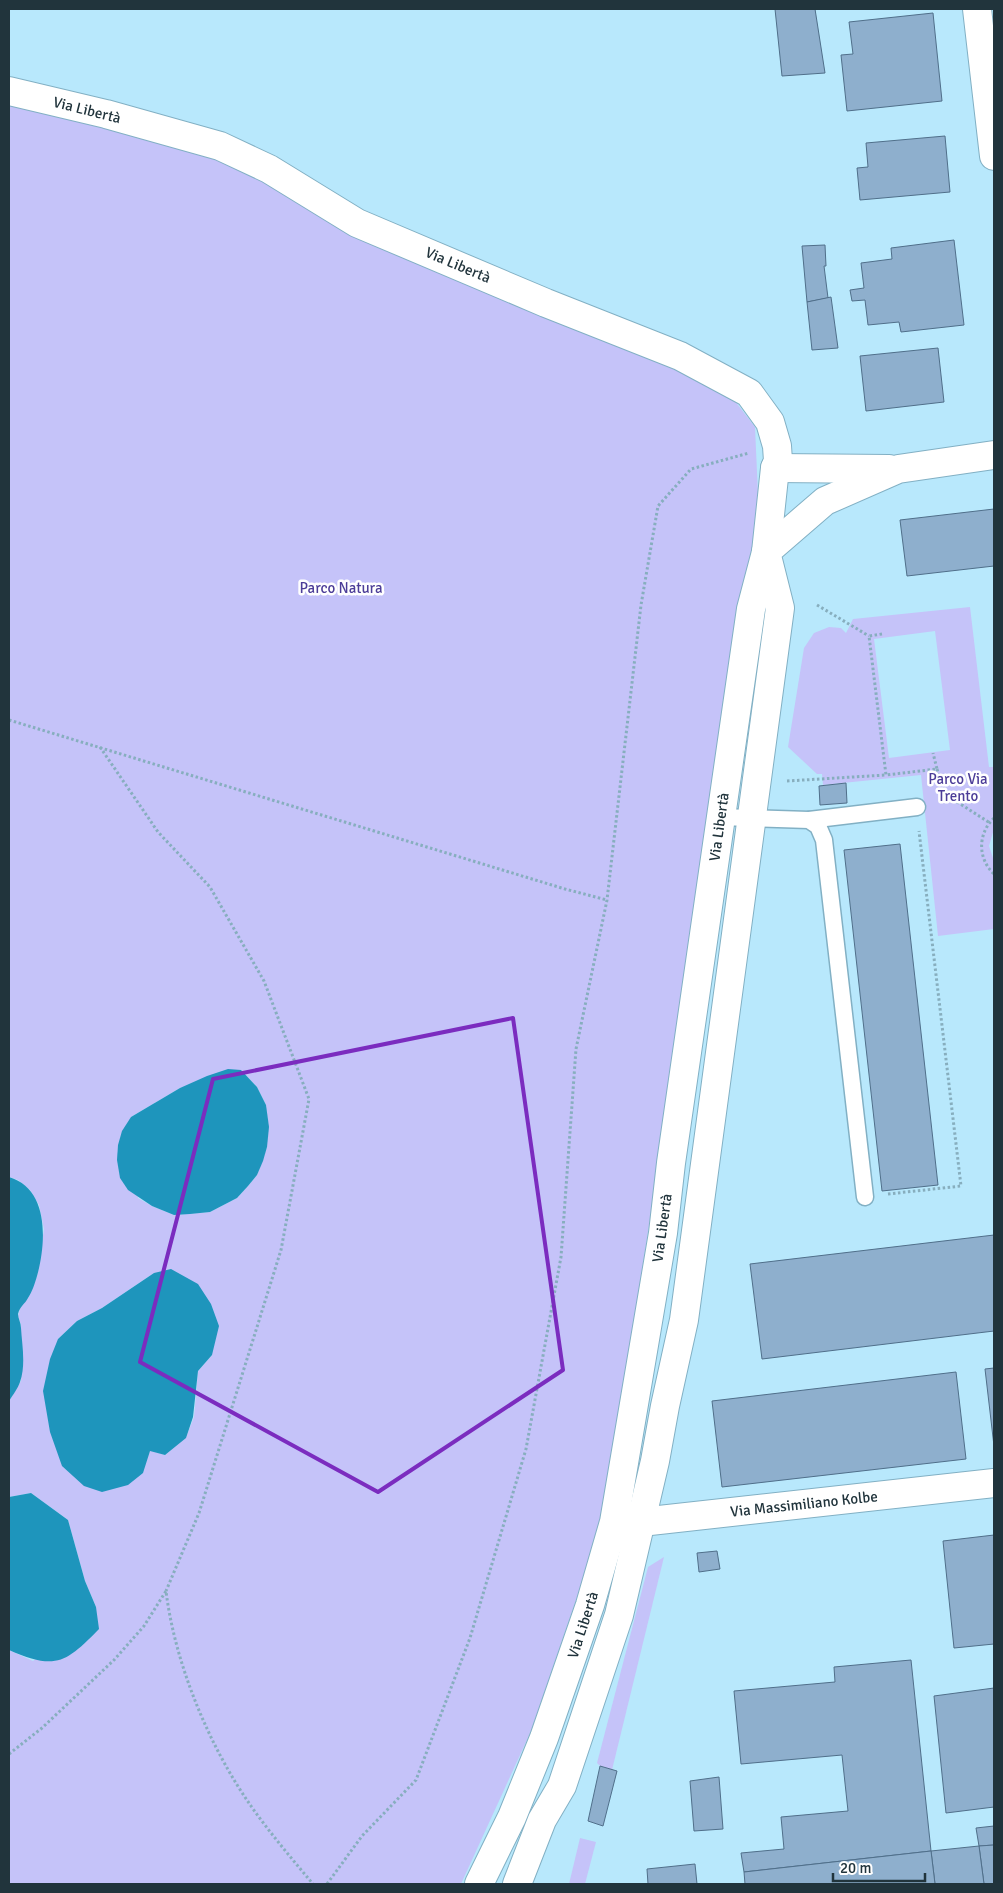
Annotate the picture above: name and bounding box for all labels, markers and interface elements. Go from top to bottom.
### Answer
street label: Via Libertà [51,93,123,127]
street label: Via Libertà [423,243,493,287]
park label: Parco Natura [299,579,383,597]
park label: Parco Via Trento [928,770,988,805]
street label: Via Libertà [705,791,733,863]
street label: Via Libertà [648,1192,676,1264]
street label: Via Massimiliano Kolbe [729,1487,879,1521]
street label: Via Libertà [564,1589,602,1661]
scale bar [833,1850,926,1882]
text: 20 m [840,1859,871,1877]

